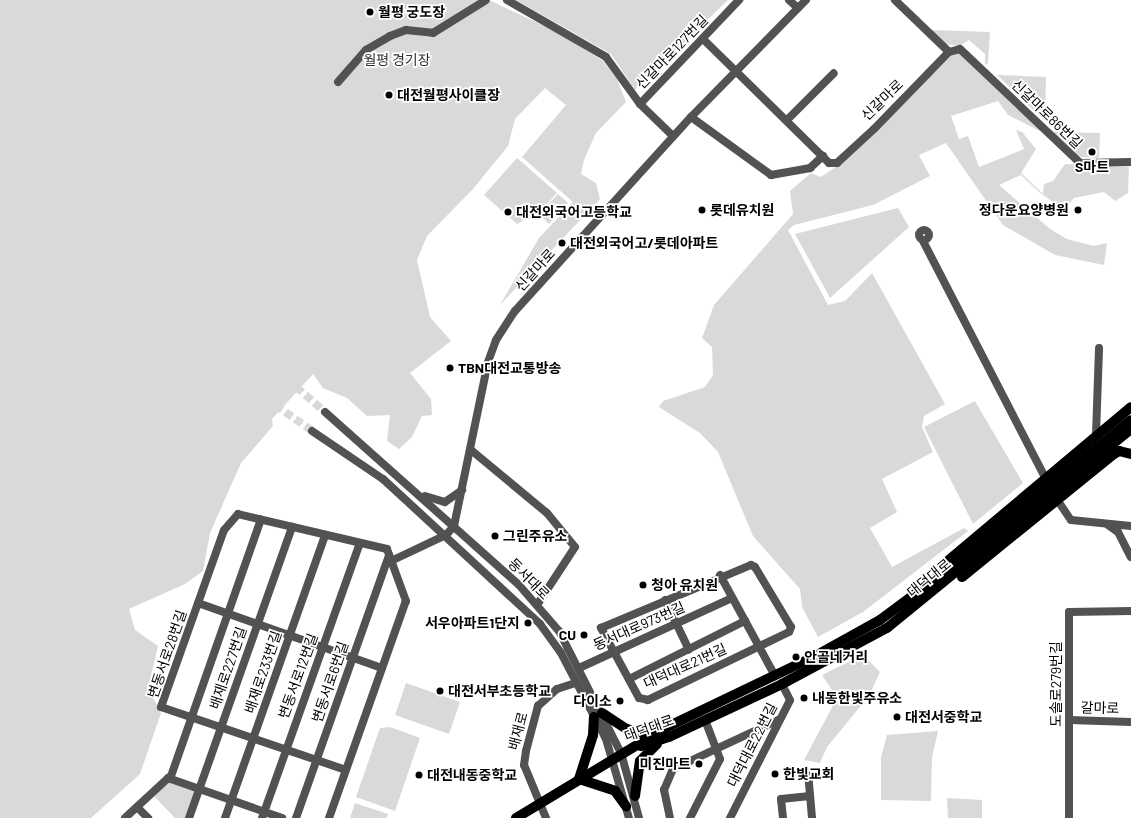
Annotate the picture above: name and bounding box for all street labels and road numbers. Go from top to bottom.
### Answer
street label: 신갈마로127번길 [633,12,711,92]
street label: 신갈마로 [858,76,906,124]
street label: 신갈마로86번길 [1008,76,1086,152]
street label: 신갈마로 [512,245,558,295]
street label: 동서대로 [505,555,553,603]
street label: 대덕대로 [904,555,954,601]
street label: 동서대로973번길 [591,598,687,654]
street label: 변동서로28번길 [144,608,190,700]
street label: 배재로227번길 [206,625,250,711]
street label: 배재로233번길 [241,628,285,716]
street label: 변동서로12번길 [275,631,321,721]
street label: 변동서로6번길 [308,639,352,725]
street label: 대덕대로21번길 [641,640,729,692]
street label: 도솔로279번길 [1048,641,1064,727]
street label: 갈마로 [1081,699,1119,717]
street label: 대덕대로22번길 [724,700,780,790]
street label: 배재로 [505,710,531,752]
street label: 대덕대로 [622,711,676,745]

